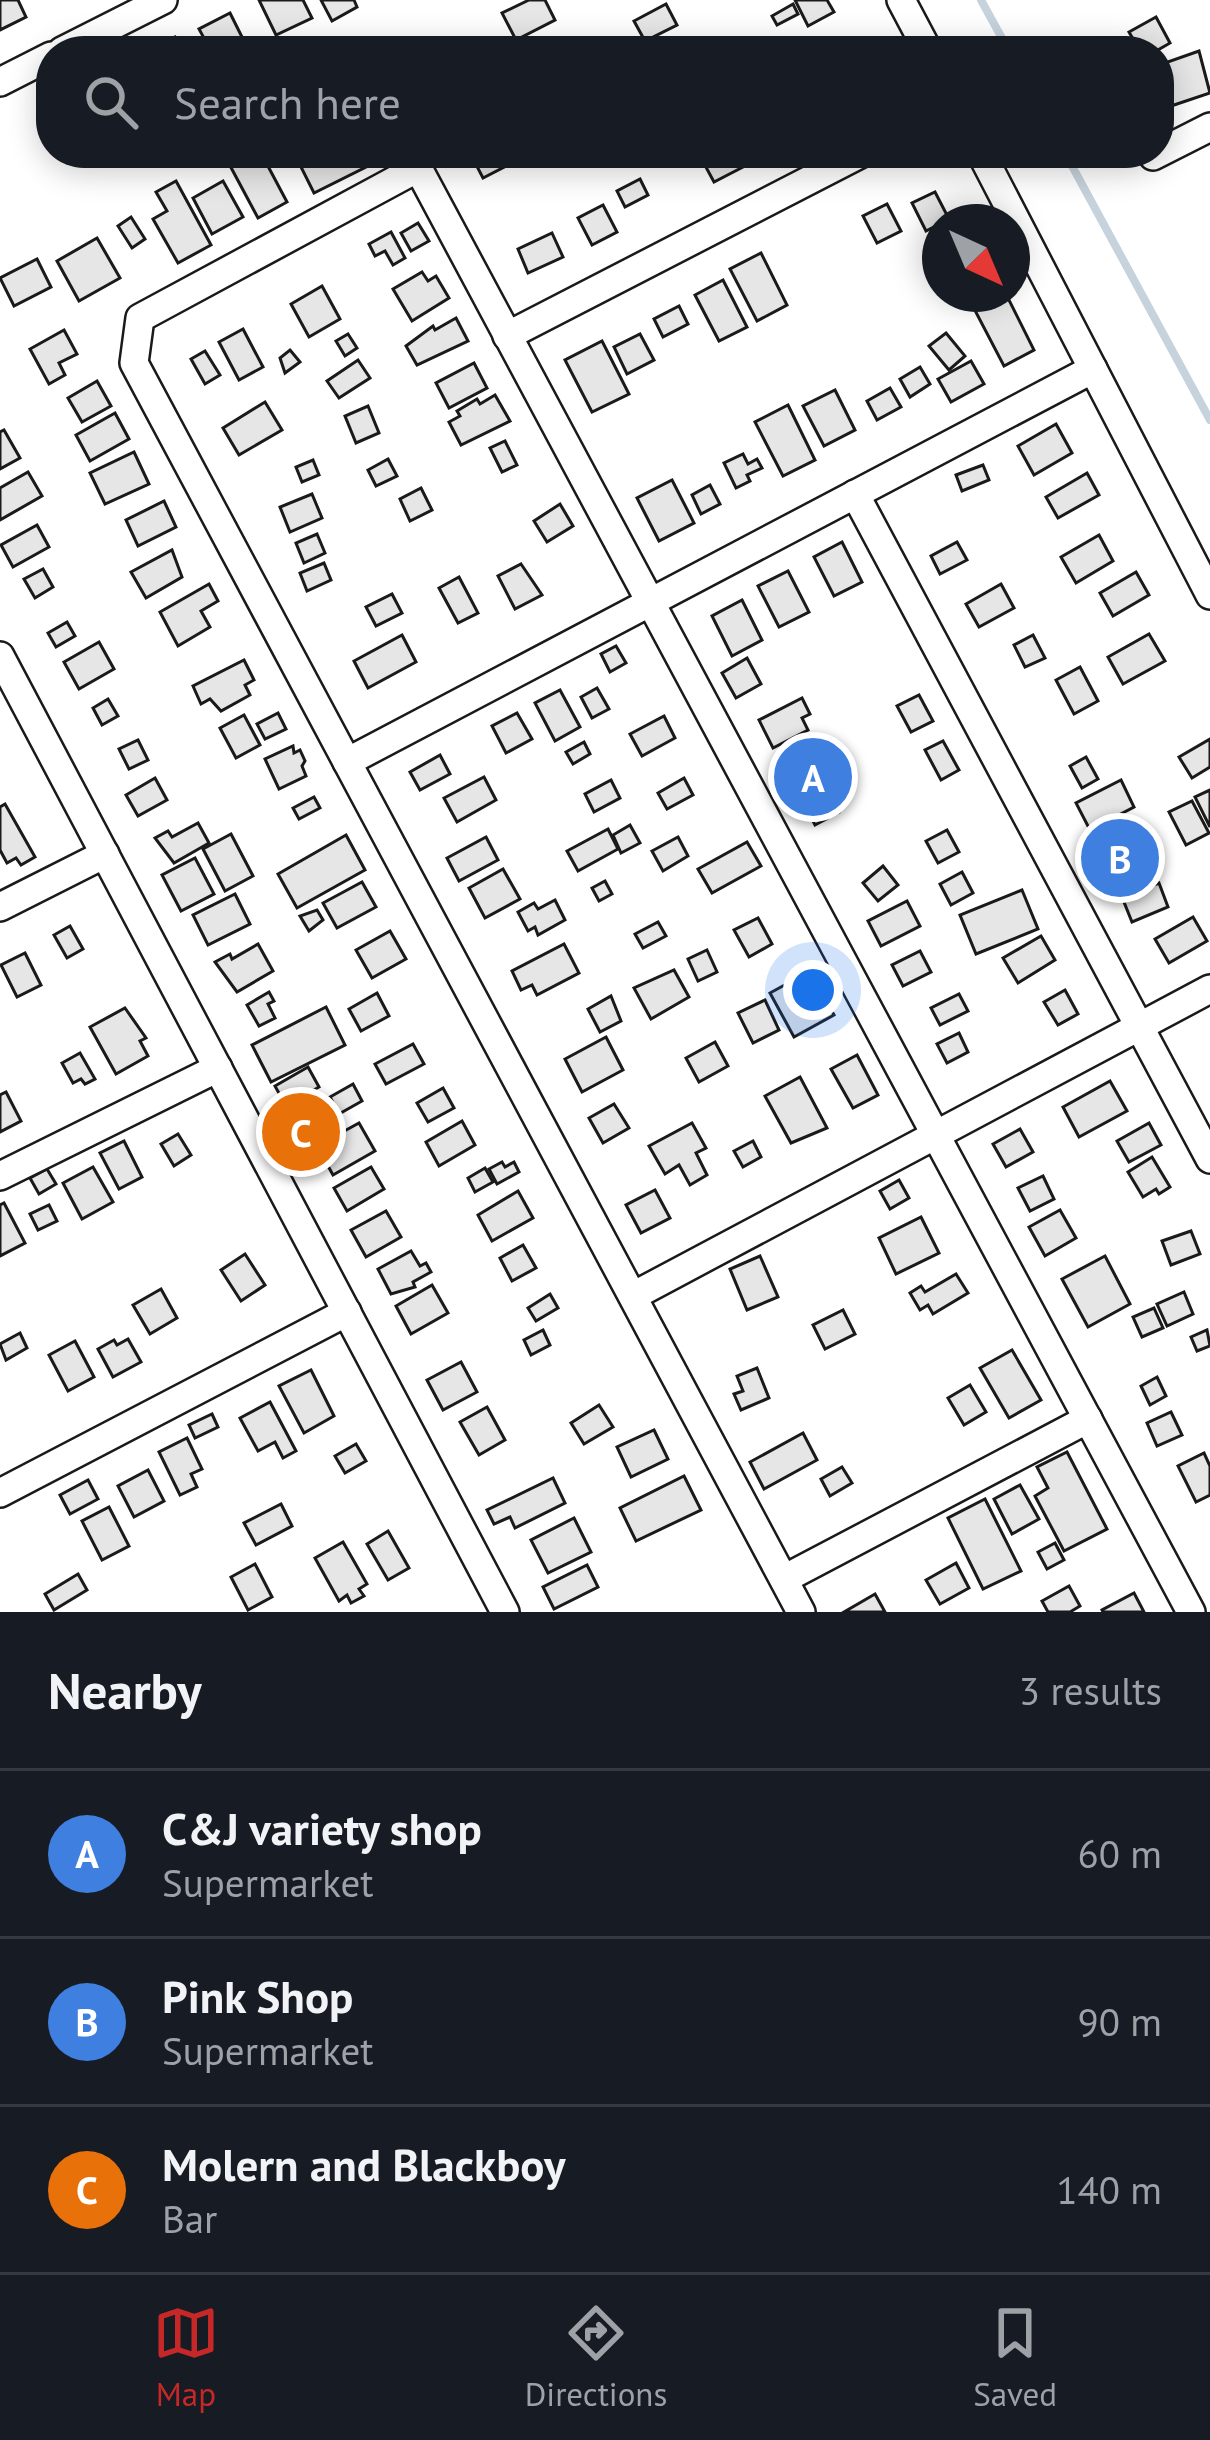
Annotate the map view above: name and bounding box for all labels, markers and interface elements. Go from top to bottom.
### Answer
search box [36,36,1174,168]
icon: search [78,69,144,135]
text: Search here [174,73,401,131]
north arrow [922,204,1030,312]
pin: A [774,732,852,822]
pin: B [1081,813,1159,903]
your location [783,960,843,1020]
pin: C [262,1087,340,1177]
text: Nearby [48,1657,202,1723]
text: 3 results [1019,1665,1162,1716]
text: C&J variety shop [162,1799,482,1857]
text: A [75,1828,99,1879]
text: 60 m [1077,1828,1162,1879]
text: Supermarket [162,1857,373,1908]
text: Pink Shop [162,1967,353,2025]
text: B [75,1996,99,2047]
text: 90 m [1077,1996,1162,2047]
text: Supermarket [162,2025,373,2076]
text: Molern and Blackboy [162,2135,565,2193]
text: C [76,2164,98,2215]
text: 140 m [1056,2164,1162,2215]
text: Bar [162,2193,217,2244]
tab: Map [153,2300,219,2415]
tab: Directions [525,2300,667,2415]
tab: Saved [973,2300,1057,2415]

